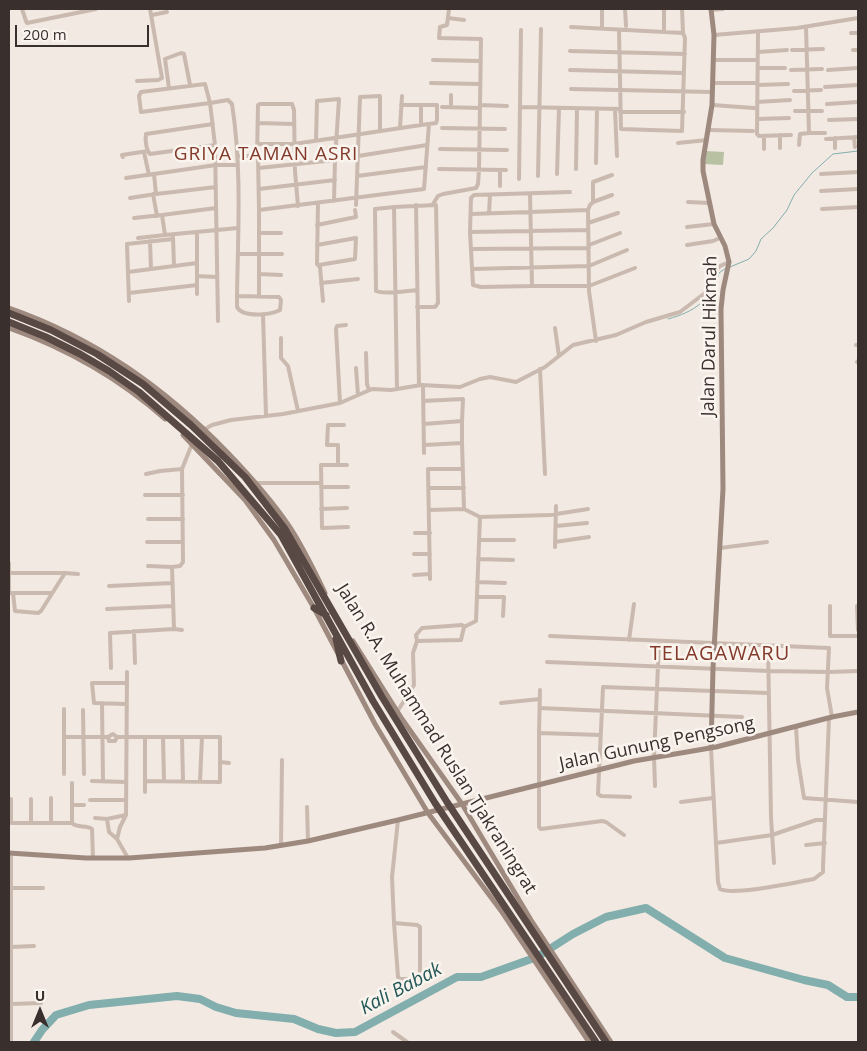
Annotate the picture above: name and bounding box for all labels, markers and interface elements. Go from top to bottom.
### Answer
scale bar [18,15,151,47]
text: 200 m [23,24,67,44]
district label: GRIYA TAMAN ASRI [172,144,360,166]
street label: Jalan Darul Hikmah [698,255,722,417]
street label: Jalan R.A. Muhammad Ruslan Tjakraningrat [331,580,541,898]
district label: TELAGAWARU [649,642,791,666]
street label: Jalan Gunung Pengsong [558,713,756,775]
water label: Kali Babak [356,958,446,1020]
north arrow [15,986,65,1036]
text: U [35,986,45,1005]

